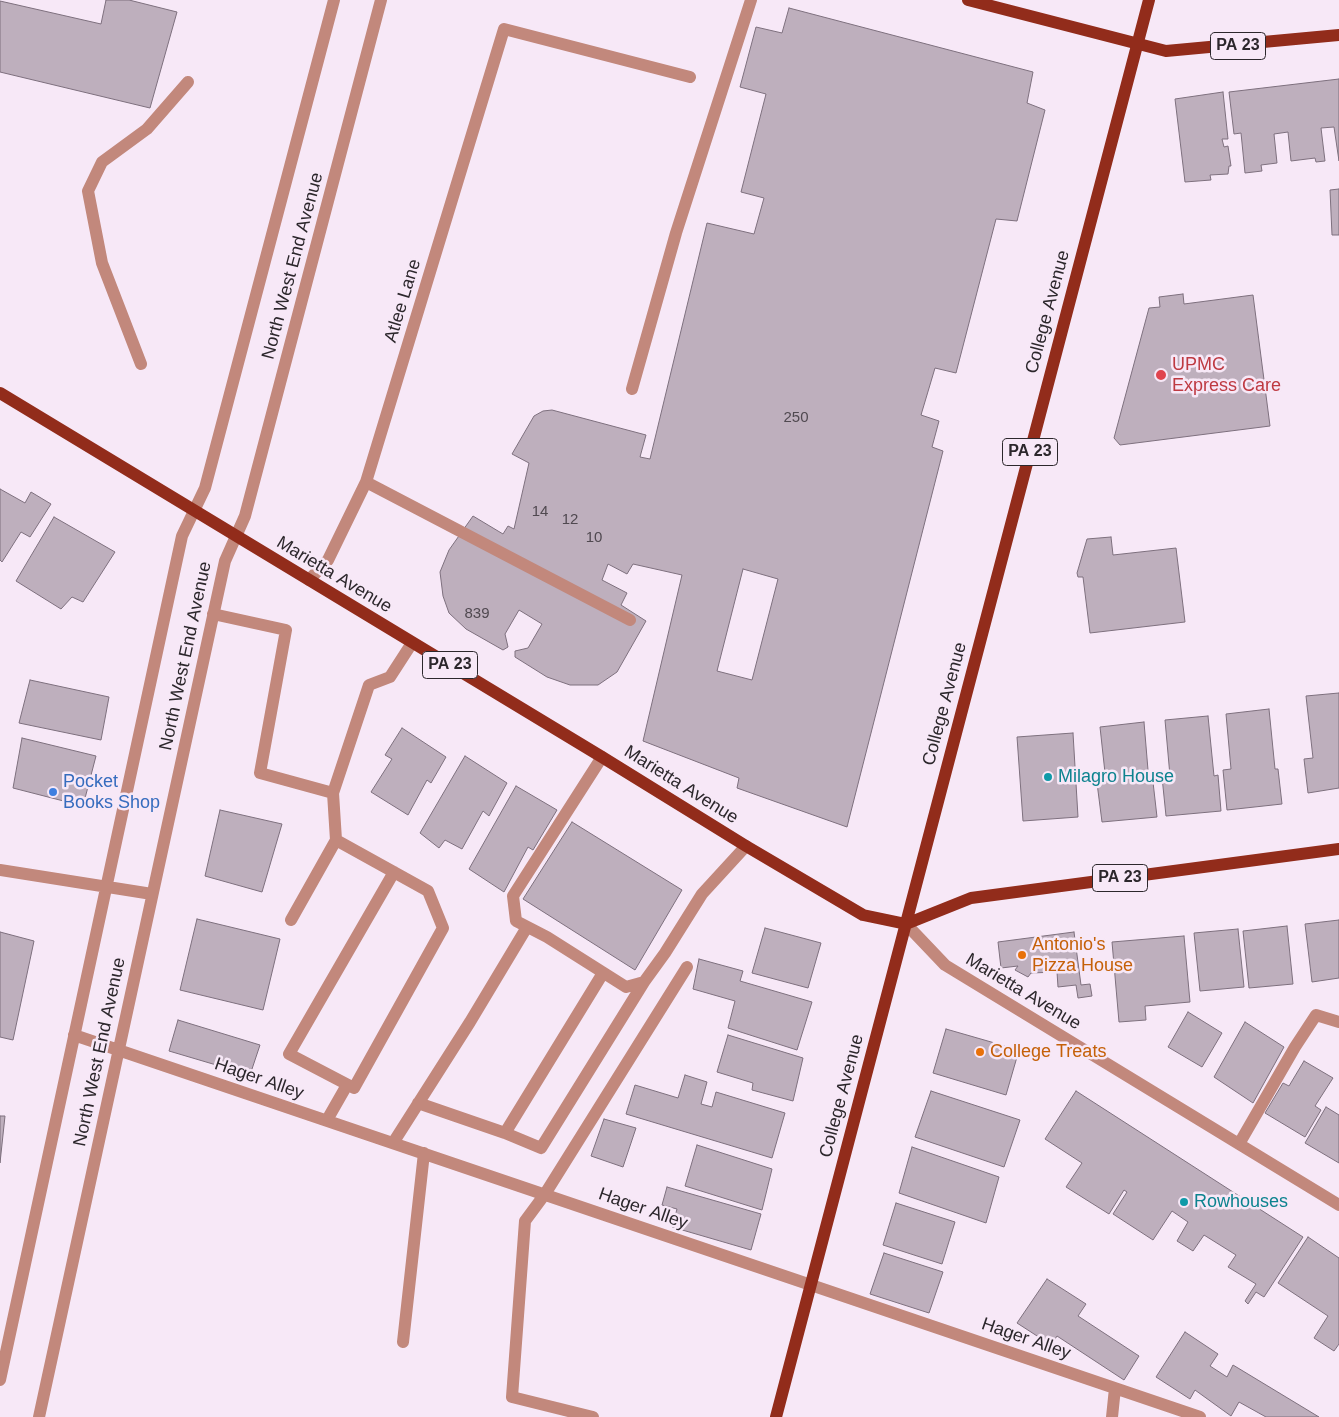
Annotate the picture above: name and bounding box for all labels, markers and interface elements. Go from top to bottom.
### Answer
road number: PA 23 [1210,32,1266,59]
street label: North West End Avenue [258,170,328,362]
street label: College Avenue [1021,248,1075,376]
street label: Atlee Lane [380,257,426,345]
place label: UPMC Express Care [1172,354,1281,396]
marker: UPMC Express Care [1154,368,1168,382]
house number: 250 [783,409,809,427]
road number: PA 23 [1002,438,1058,466]
house number: 14 [532,503,548,521]
house number: 12 [562,511,578,529]
house number: 10 [586,529,602,547]
street label: Marietta Avenue [272,532,396,618]
street label: North West End Avenue [155,560,217,752]
house number: 839 [464,605,490,623]
street label: College Avenue [918,640,972,768]
road number: PA 23 [422,652,478,678]
street label: Marietta Avenue [620,741,742,829]
place label: Milagro House [1058,766,1174,788]
place label: Pocket Books Shop [63,771,160,814]
marker: Milagro House [1042,771,1054,783]
marker: Pocket Books Shop [47,786,59,798]
road number: PA 23 [1092,864,1148,891]
place label: Antonio's Pizza House [1032,934,1133,976]
street label: Marietta Avenue [961,949,1085,1035]
marker: Antonio's Pizza House [1016,949,1028,961]
street label: North West End Avenue [69,956,131,1148]
street label: College Avenue [815,1032,869,1160]
place label: College Treats [990,1041,1106,1063]
marker: College Treats [974,1046,986,1058]
street label: Hager Alley [211,1054,307,1104]
street label: Hager Alley [595,1184,691,1234]
place label: Rowhouses [1194,1191,1288,1213]
marker: Rowhouses [1178,1196,1190,1208]
street label: Hager Alley [978,1314,1074,1364]

